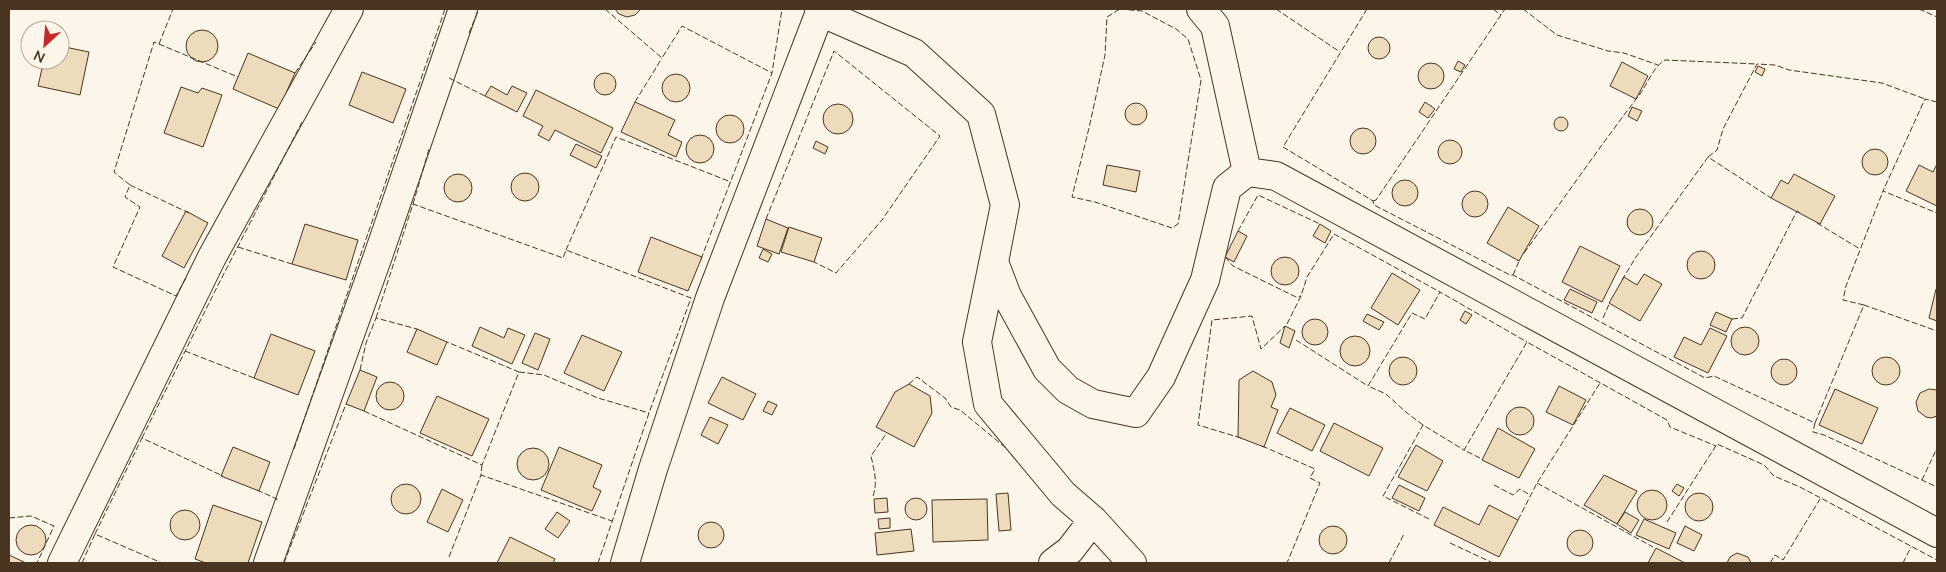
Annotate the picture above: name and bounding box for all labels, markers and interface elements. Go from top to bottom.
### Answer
north arrow [20,20,70,70]
text: N [31,46,48,67]

